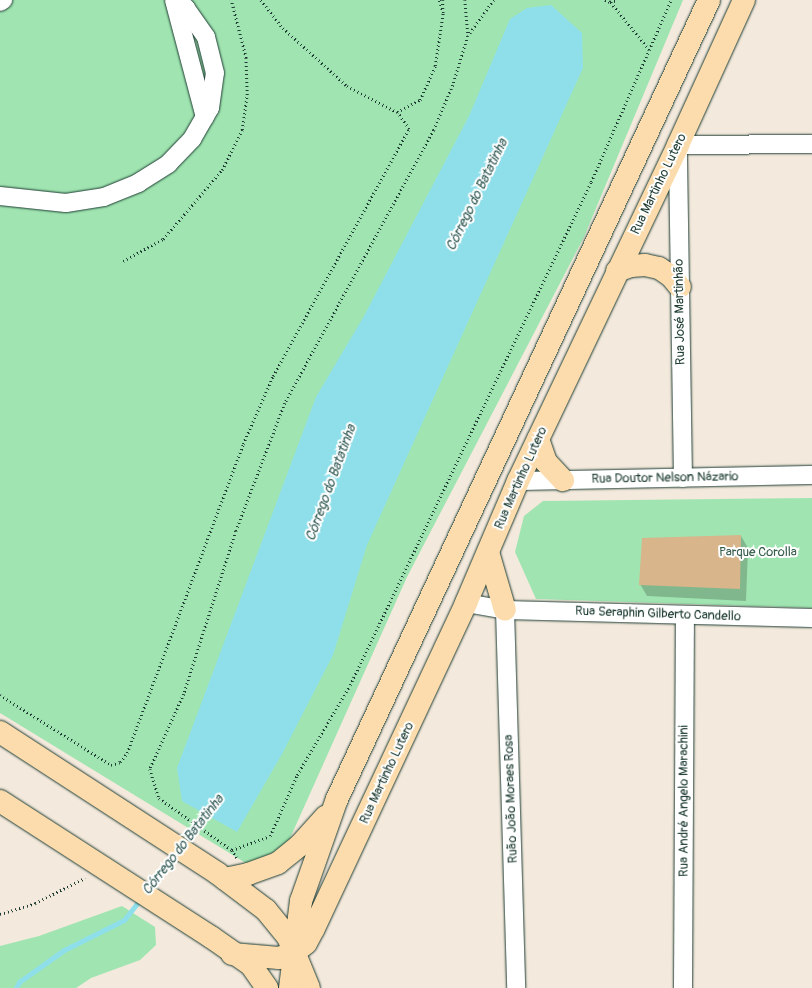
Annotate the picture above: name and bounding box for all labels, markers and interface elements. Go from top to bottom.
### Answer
street label: Rua Martinho Lutero [628,131,690,237]
water label: Córrego do Batatinha [443,136,511,254]
street label: Rua José Martinhão [671,259,689,365]
water label: Córrego do Batatinha [302,423,360,543]
street label: Rua Martinho Lutero [491,424,551,532]
street label: Rua Doutor Nelson Názario [591,469,739,487]
park label: Parque Corolla [719,544,797,560]
street label: Rua Seraphin Gilberto Candello [575,603,741,625]
street label: Rua Martinho Lutero [357,720,417,826]
street label: Rua André Angelo Marachini [676,725,692,877]
street label: Ruão João Moraes Rosa [501,734,521,864]
water label: Córrego do Batatinha [139,792,227,898]

